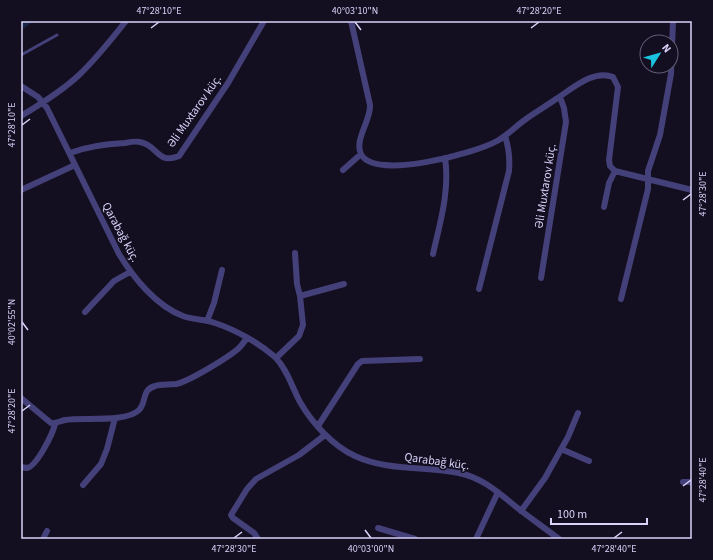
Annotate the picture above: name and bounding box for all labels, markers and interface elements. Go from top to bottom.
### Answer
text: 47°28'10"E [136,4,182,18]
text: 40°03'10"N [332,4,378,18]
text: 47°28'20"E [516,4,562,18]
north arrow [639,34,679,74]
text: N [658,41,675,56]
street label: Əli Muxtarov küç. [163,71,226,151]
text: 47°28'10"E [5,102,19,148]
street label: Əli Muxtarov küç. [530,142,561,230]
text: 47°28'30"E [696,171,710,217]
street label: Qarabağ küç. [98,199,143,265]
text: 40°02'55"N [5,299,19,345]
text: 47°28'20"E [5,388,19,434]
street label: Qarabağ küç. [403,449,471,474]
text: 47°28'40"E [696,457,710,503]
scale bar [551,500,647,526]
text: 100 m [557,506,587,523]
text: 47°28'30"E [211,542,257,556]
text: 40°03'00"N [348,542,394,556]
text: 47°28'40"E [591,542,637,556]

